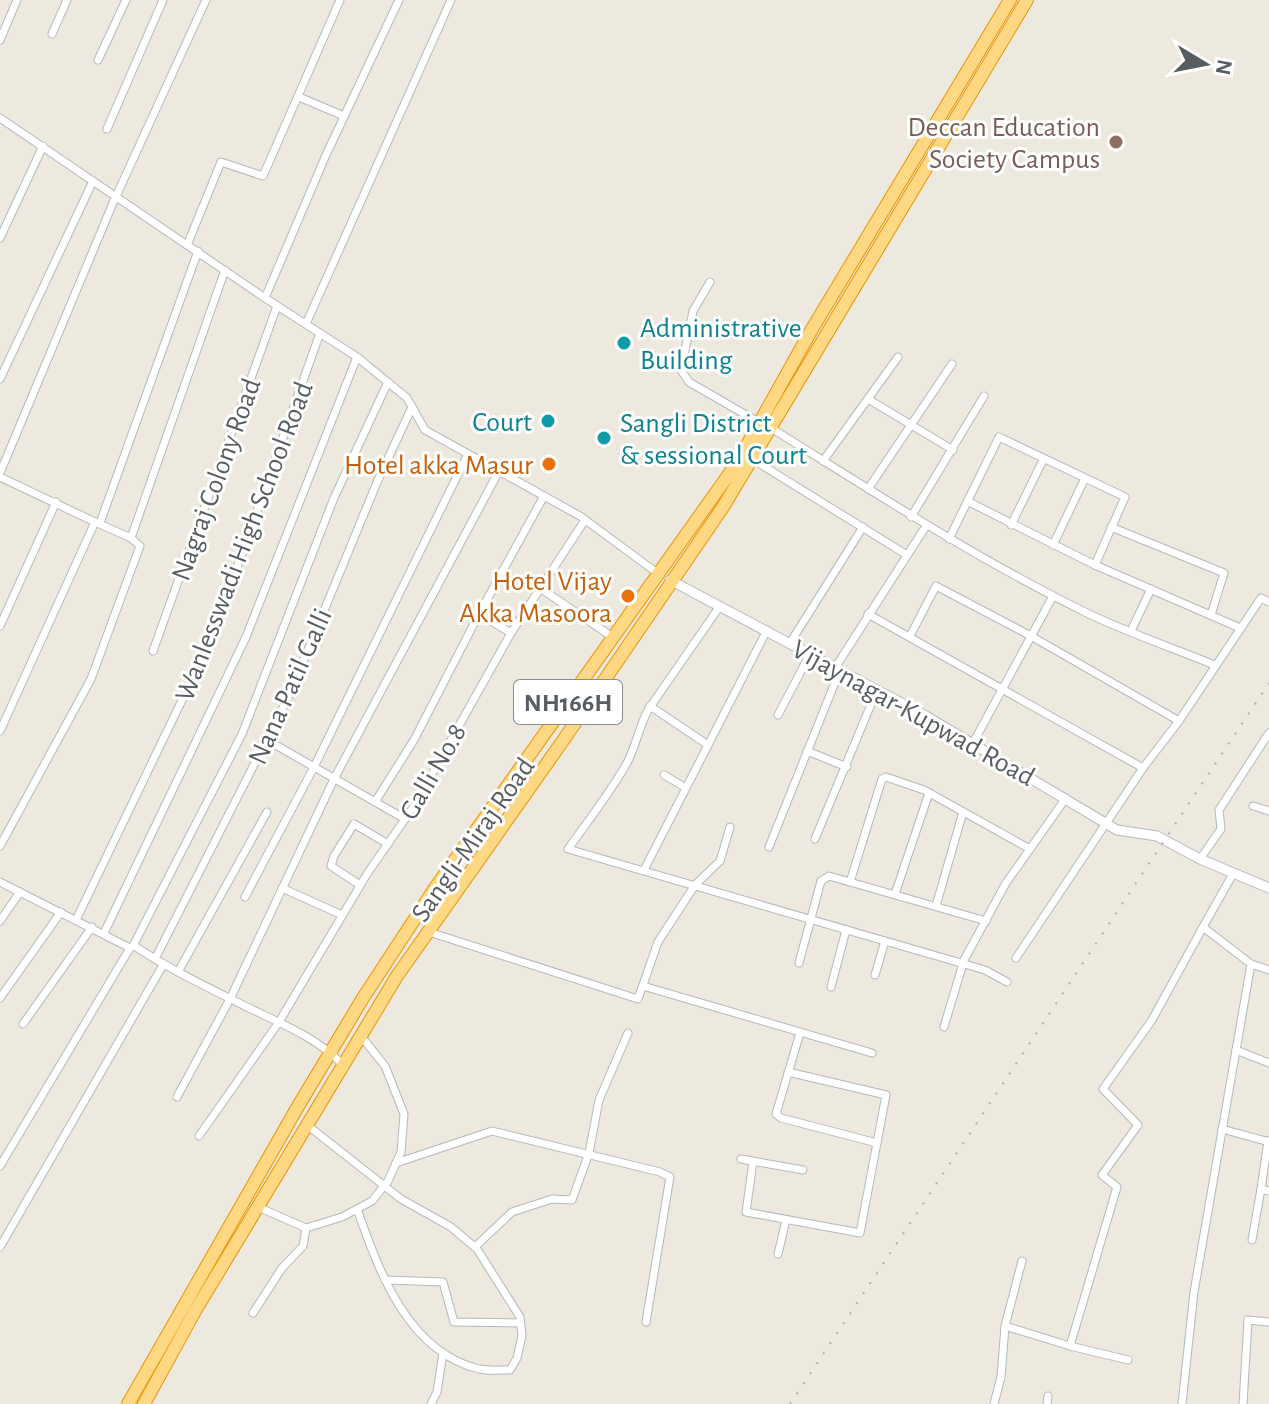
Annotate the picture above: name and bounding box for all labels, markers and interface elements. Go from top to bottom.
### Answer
north arrow [1165,24,1245,104]
text: N [1212,58,1236,77]
place label: Deccan Education Society Campus [907,114,1100,174]
marker: Deccan Education Society Campus [1107,133,1125,151]
place label: Administrative Building [640,315,802,375]
marker: Administrative Building [615,334,633,352]
street label: Nagraj Colony Road [167,375,266,585]
street label: Wanlesswadi High School Road [171,378,319,705]
place label: Court [472,409,532,437]
place label: Sangli District & sessional Court [620,410,807,470]
marker: Court [539,412,557,430]
marker: Sangli District & sessional Court [595,429,613,447]
place label: Hotel akka Masur [344,452,533,480]
marker: Hotel akka Masur [540,455,558,473]
place label: Hotel Vijay Akka Masoora [459,568,612,628]
marker: Hotel Vijay Akka Masoora [619,587,637,605]
street label: Nana Patil Galli [244,605,338,769]
street label: Vijaynagar-Kupwad Road [787,635,1039,792]
road number: NH166H [514,680,622,724]
street label: Galli No.8 [395,719,472,825]
street label: Sangli-Miraj Road [407,753,541,927]

